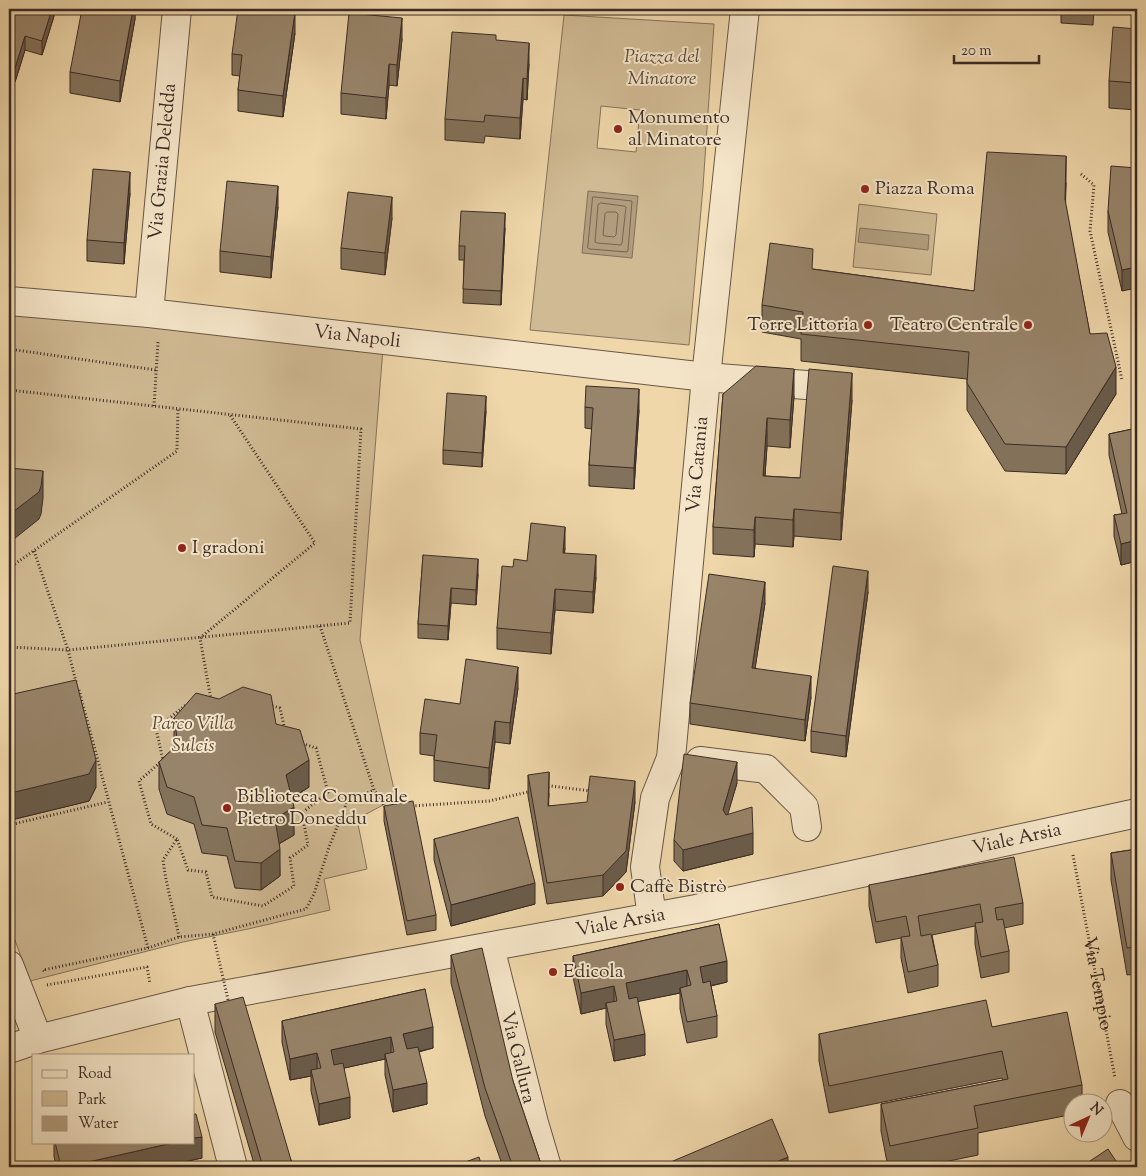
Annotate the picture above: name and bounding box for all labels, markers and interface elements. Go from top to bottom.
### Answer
scale bar [954,32,1038,64]
text: 20 m [961,41,992,62]
park label: Piazza del Minatore [624,44,700,93]
street label: Via Grazia Deledda [142,82,184,241]
place label: Monumento al Minatore [628,105,730,154]
marker: Monumento al Minatore [612,123,624,135]
place label: Piazza Roma [875,176,975,203]
marker: Piazza Roma [859,183,871,195]
place label: Torre Littoria [747,312,858,339]
place label: Teatro Centrale [890,312,1018,339]
street label: Via Napoli [312,318,402,355]
marker: Torre Littoria [862,319,874,331]
marker: Teatro Centrale [1022,319,1034,331]
street label: Via Catania [680,415,716,514]
place label: I gradoni [192,535,265,562]
marker: I gradoni [176,542,188,554]
park label: Parco Villa Sulcis [152,711,234,760]
place label: Biblioteca Comunale Pietro Doneddu [237,784,408,833]
marker: Biblioteca Comunale Pietro Doneddu [221,802,233,814]
street label: Viale Arsia [970,816,1064,862]
place label: Caffè Bistrò [630,874,727,901]
marker: Caffè Bistrò [614,881,626,893]
street label: Viale Arsia [574,901,668,944]
street label: Via Tempio [1075,935,1119,1033]
place label: Edicola [563,959,624,986]
marker: Edicola [547,966,559,978]
street label: Via Gallura [493,1009,542,1107]
legend [32,1054,195,1144]
text: Road [78,1064,112,1085]
text: Park [78,1090,107,1111]
north arrow [1064,1094,1114,1144]
text: N [1085,1099,1107,1121]
text: Water [78,1114,119,1135]

